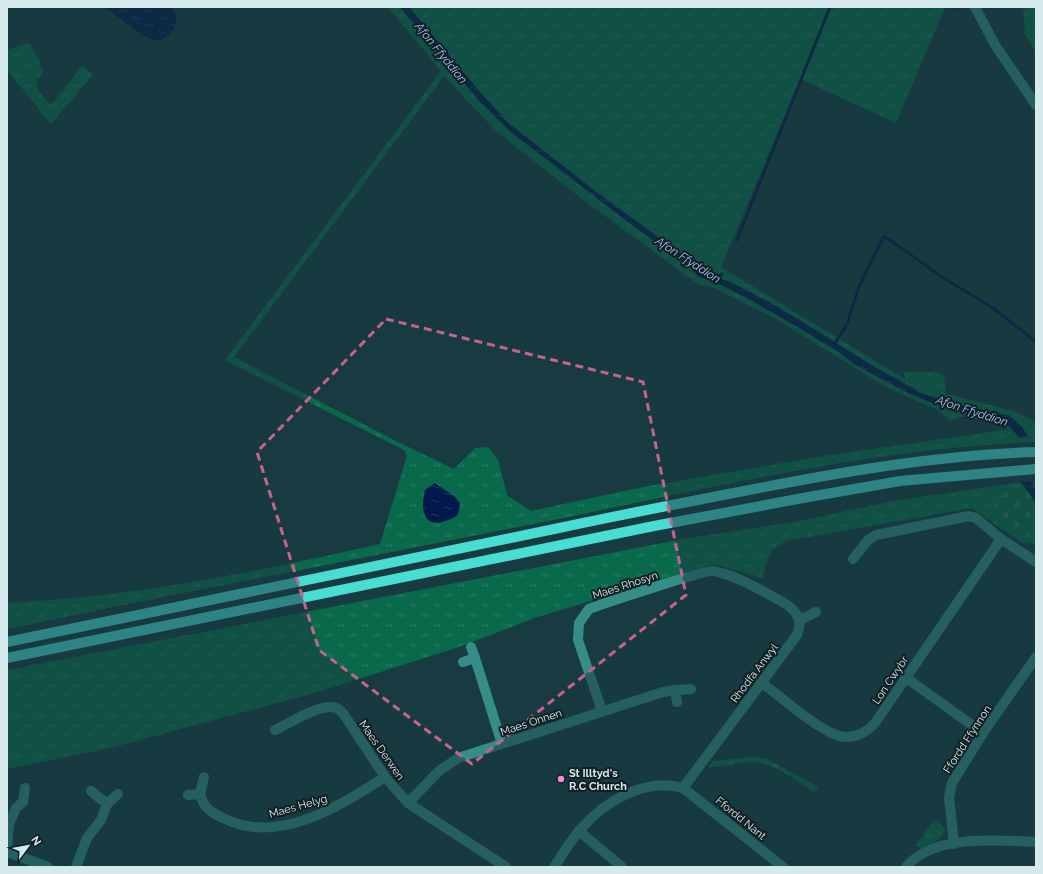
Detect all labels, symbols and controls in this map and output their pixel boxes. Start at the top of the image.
water label: Afon Ffyddion [411,19,470,87]
water label: Afon Ffyddion [652,233,723,286]
water label: Afon Ffyddion [933,392,1010,429]
street label: Maes Rhosyn [591,569,659,602]
street label: Rhodfa Anwyl [728,641,781,705]
street label: Lon Cwybr [870,654,911,707]
street label: Ffordd Ffynnon [941,703,994,776]
street label: Maes Onnen [499,706,564,739]
street label: Maes Derwen [356,718,407,783]
place label: St Illtyd's R.C Church [569,767,627,793]
marker: St Illtyd's R.C Church [556,774,566,784]
street label: Maes Helyg [268,792,329,821]
street label: Ffordd Nant [713,794,769,843]
north arrow [8,826,48,866]
text: N [28,834,44,848]

